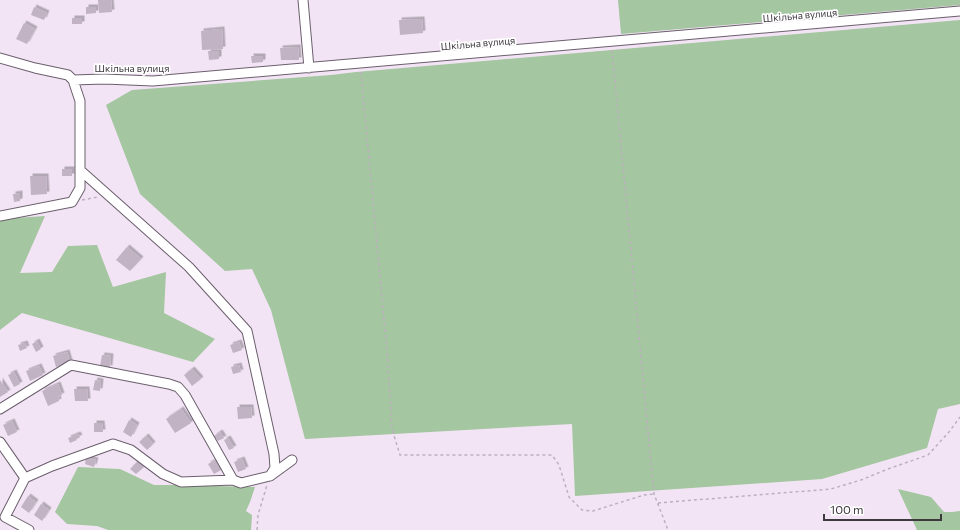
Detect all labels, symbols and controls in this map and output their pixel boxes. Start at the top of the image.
street label: Шкільна вулиця [762,6,838,24]
street label: Шкільна вулиця [440,34,516,52]
street label: Шкільна вулиця [95,62,169,74]
scale bar [824,496,941,522]
text: 100 m [830,502,864,516]

